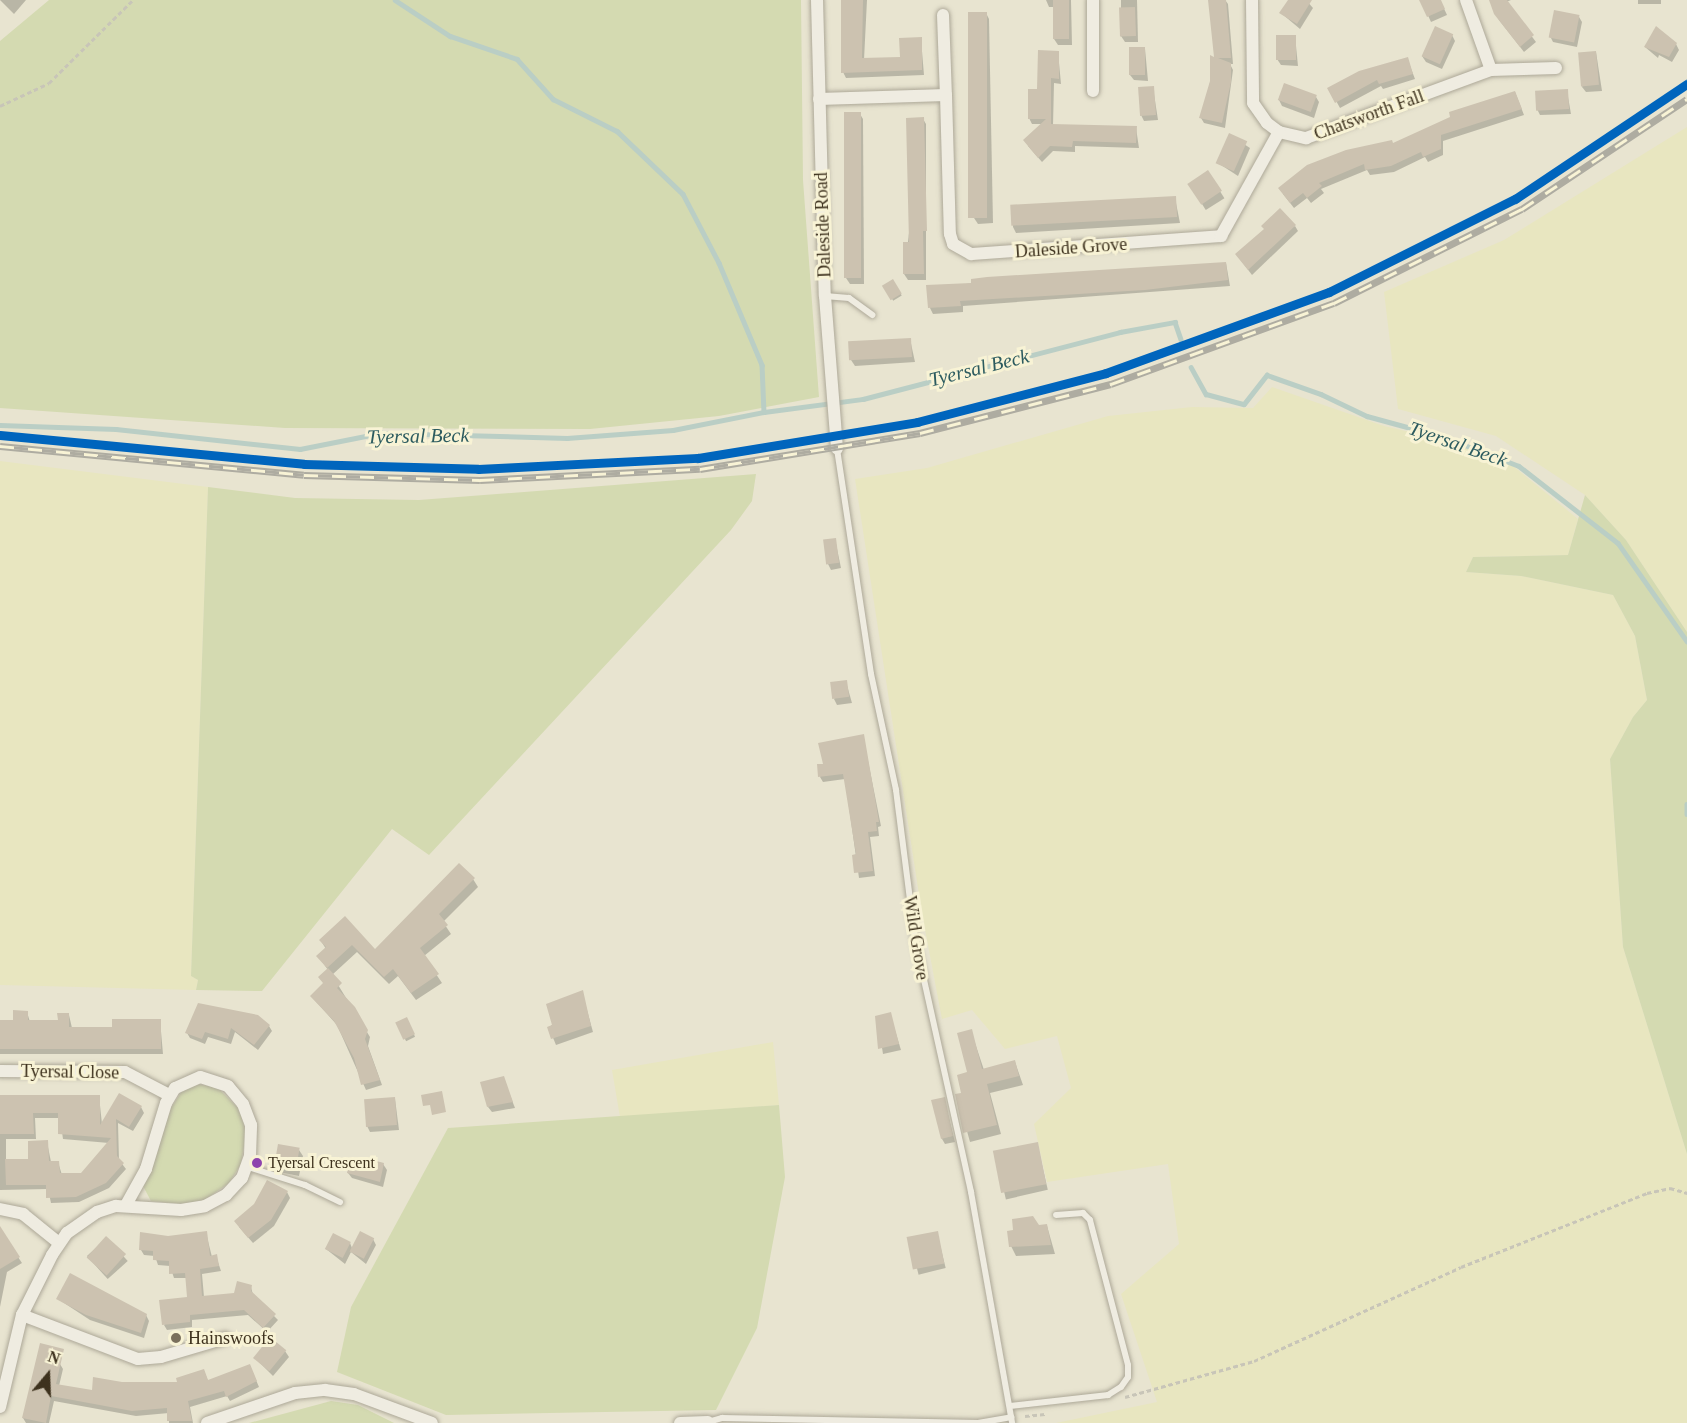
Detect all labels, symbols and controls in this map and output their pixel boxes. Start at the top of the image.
street label: Chatsworth Fall [1311,85,1427,145]
street label: Daleside Road [810,172,836,278]
street label: Daleside Grove [1014,233,1128,263]
water label: Tyersal Beck [926,344,1032,392]
water label: Tyersal Beck [1406,416,1510,472]
water label: Tyersal Beck [367,423,469,449]
street label: Wild Grove [899,894,933,982]
street label: Tyersal Close [21,1060,119,1084]
place label: Tyersal Crescent [268,1153,375,1173]
marker: Tyersal Crescent [251,1157,263,1169]
place label: Hainswoofs [188,1327,274,1349]
marker: Hainswoofs [169,1331,183,1345]
north arrow [18,1345,78,1405]
text: N [46,1348,62,1367]

